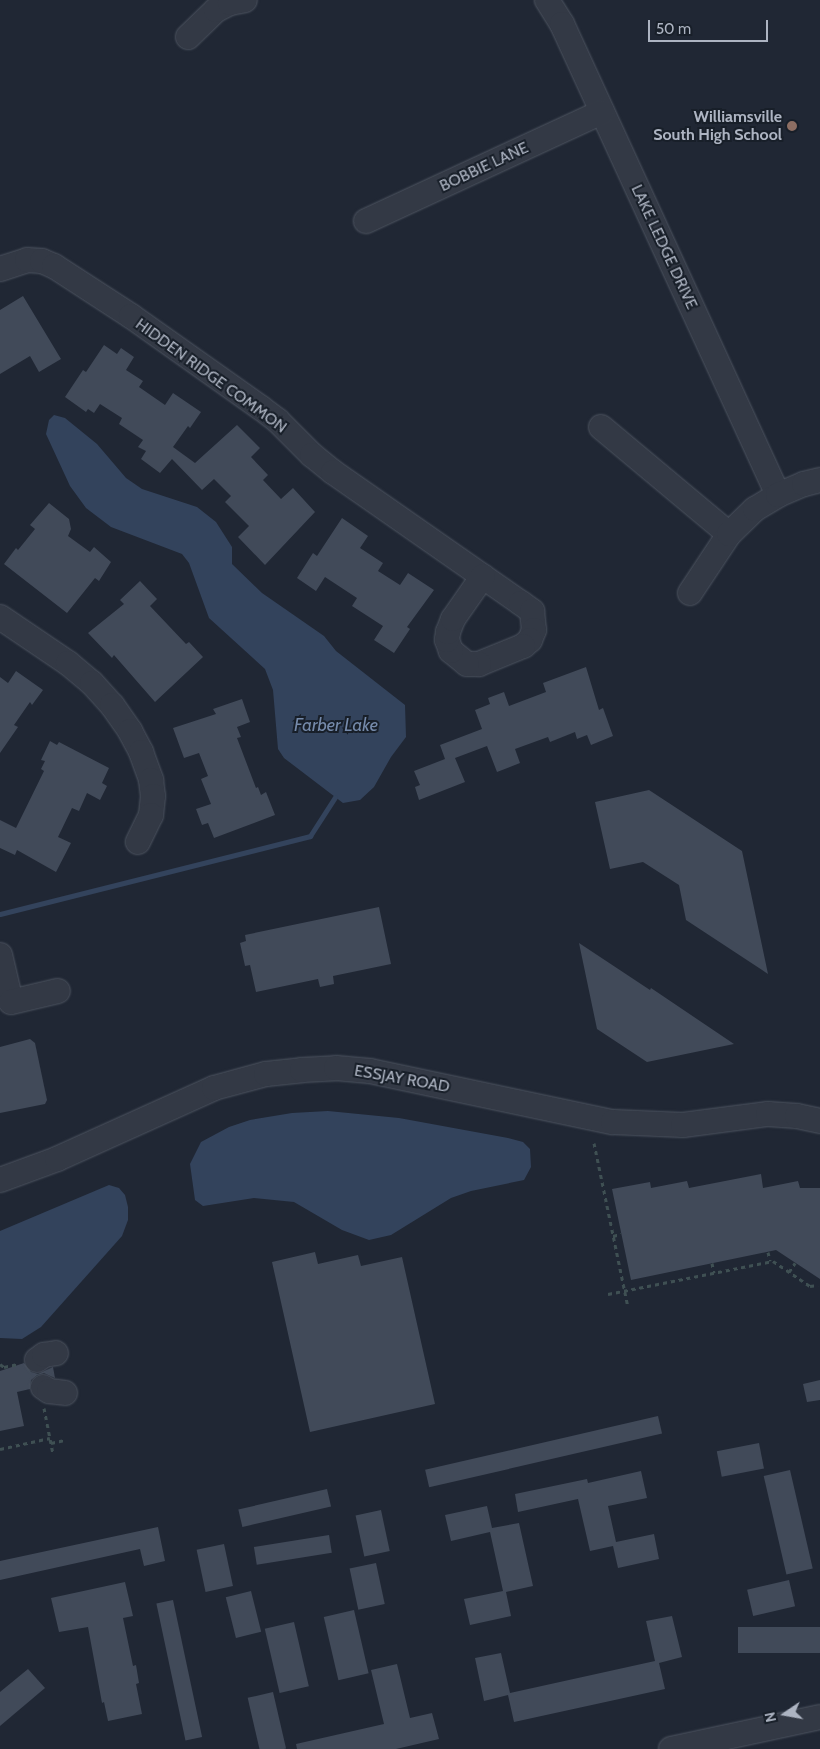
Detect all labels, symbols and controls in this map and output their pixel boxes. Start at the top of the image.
scale bar [650,10,770,42]
text: 50 m [656,20,691,38]
place label: Williamsville South High School [653,107,782,145]
marker: Williamsville South High School [786,120,798,132]
street label: BOBBIE LANE [437,138,531,196]
street label: LAKE LEDGE DRIVE [627,182,701,312]
street label: HIDDEN RIDGE COMMON [132,315,290,437]
water label: Farber Lake [294,714,378,736]
street label: ESSJAY ROAD [353,1061,451,1097]
north arrow [760,1689,810,1739]
text: N [760,1710,780,1724]

